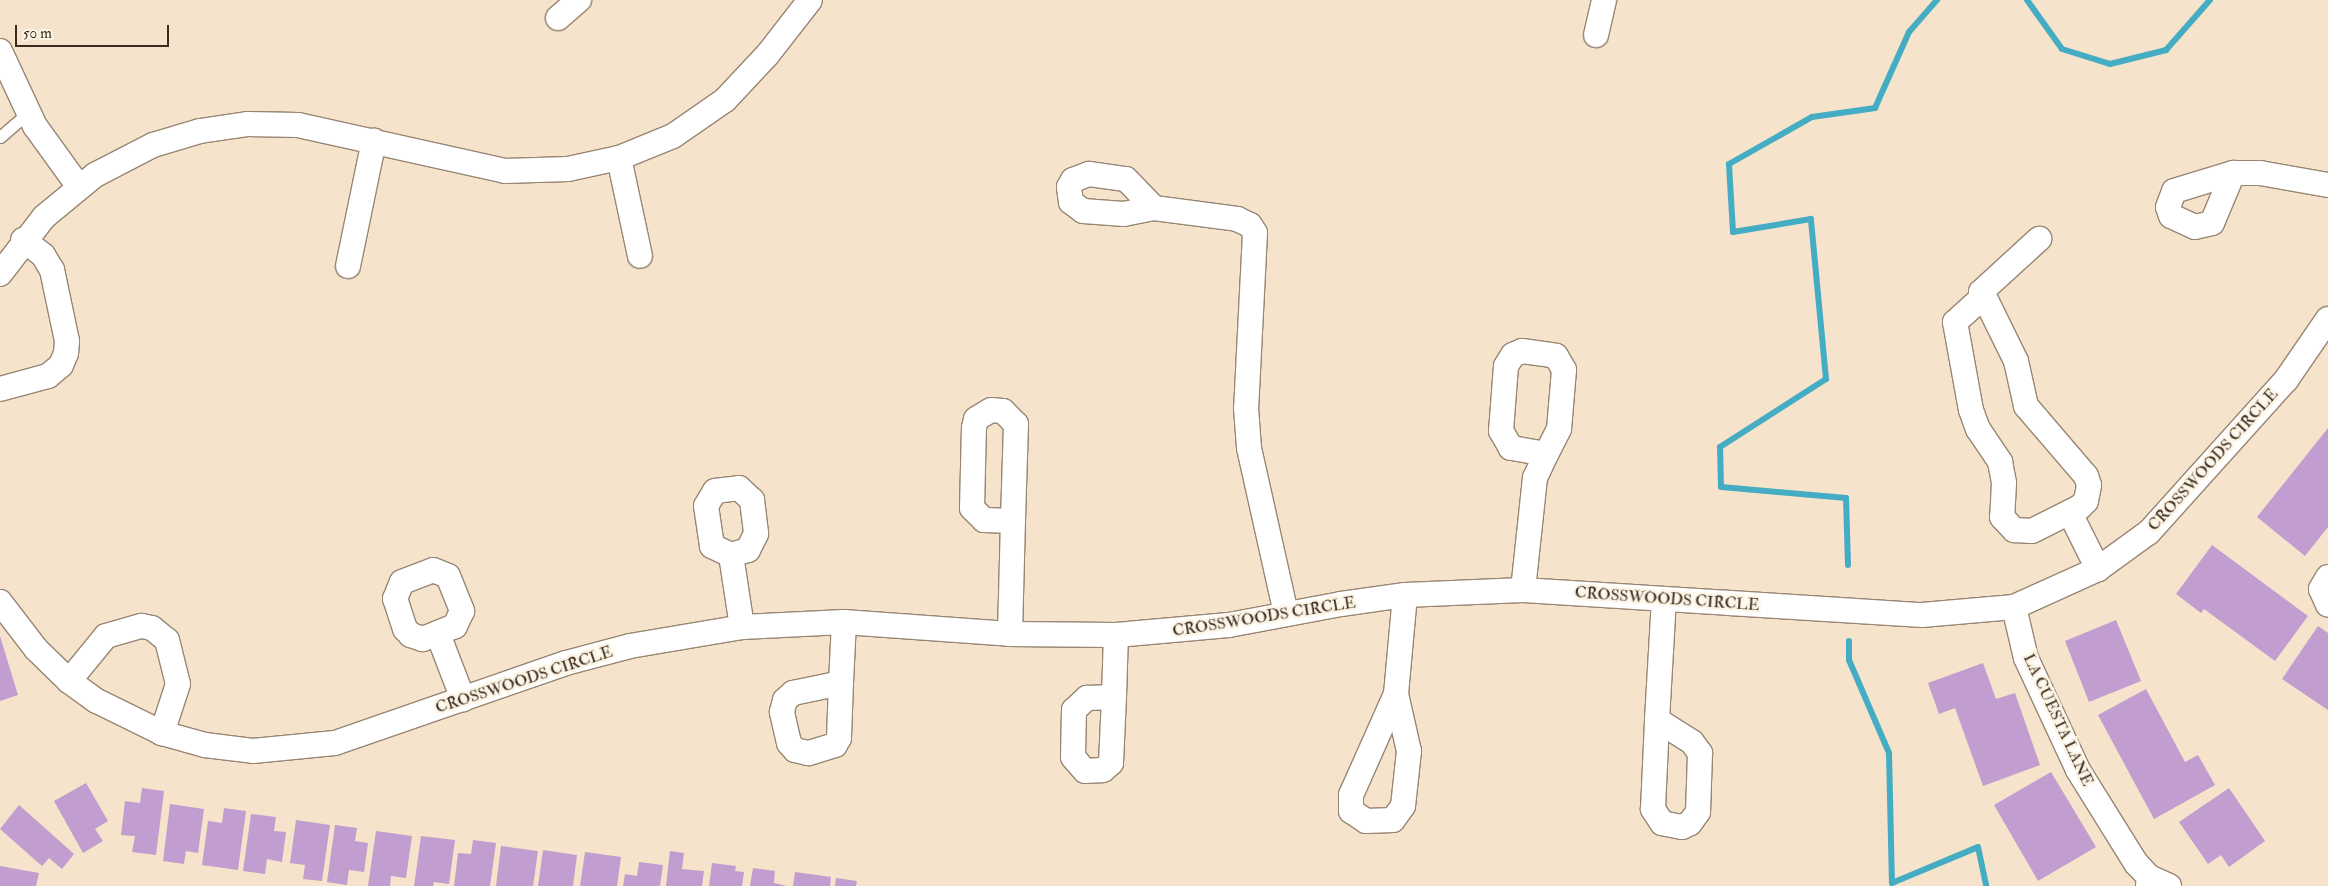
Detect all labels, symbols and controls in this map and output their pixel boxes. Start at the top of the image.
scale bar [18,15,171,47]
text: 50 m [23,24,52,43]
street label: CROSSWOODS CIRCLE [2144,385,2282,535]
street label: CROSSWOODS CIRCLE [1574,583,1760,615]
street label: CROSSWOODS CIRCLE [1171,593,1357,641]
street label: CROSSWOODS CIRCLE [433,642,615,718]
street label: LA CUESTA LANE [2019,651,2097,789]

